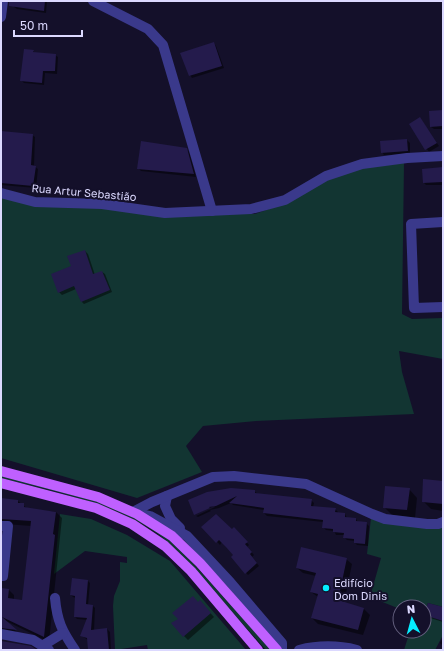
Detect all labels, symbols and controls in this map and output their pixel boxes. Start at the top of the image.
scale bar [14,12,82,38]
text: 50 m [20,18,48,33]
street label: Rua Artur Sebastião [31,181,137,203]
place label: Edifício Dom Dinis [334,576,387,602]
marker: Edifício Dom Dinis [321,583,331,593]
north arrow [392,599,432,639]
text: N [406,602,416,615]

